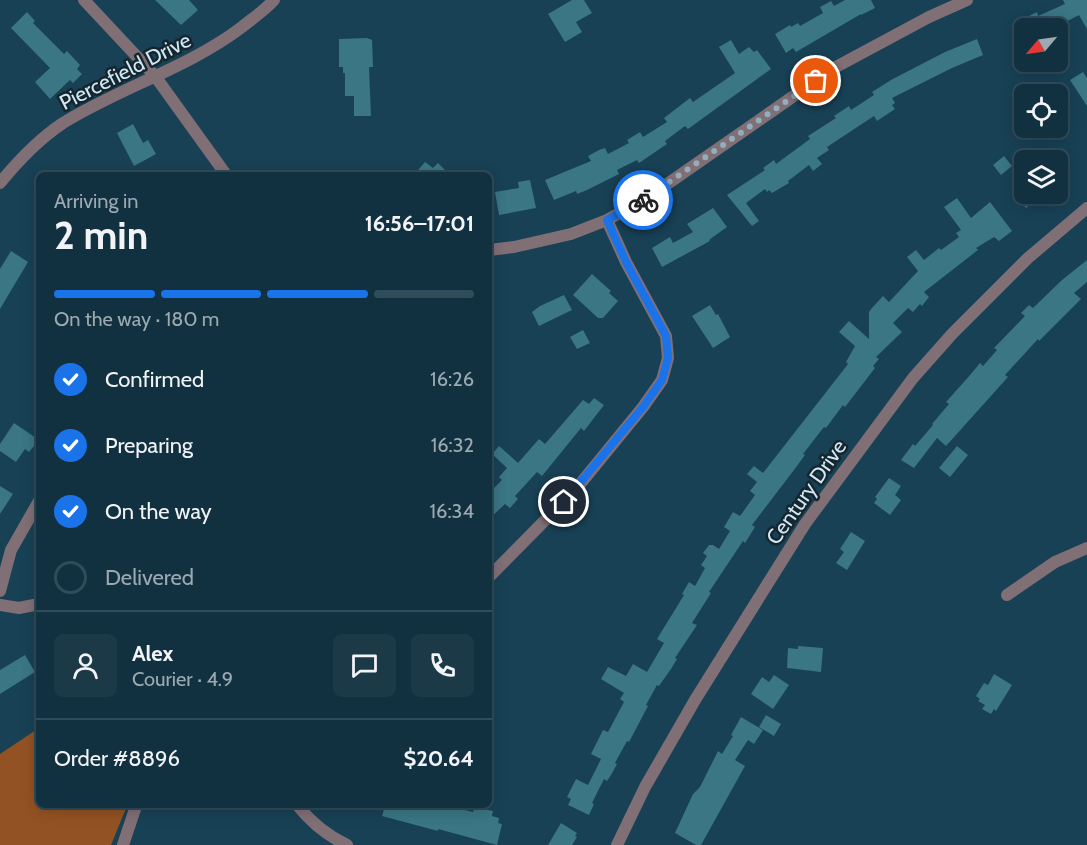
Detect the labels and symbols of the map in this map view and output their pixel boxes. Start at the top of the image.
north arrow [1014,18,1068,72]
street label: Piercefield Drive [55,27,195,115]
pin [790,55,841,106]
courier [613,170,673,230]
street label: Century Drive [761,435,851,549]
pin [538,476,589,527]

